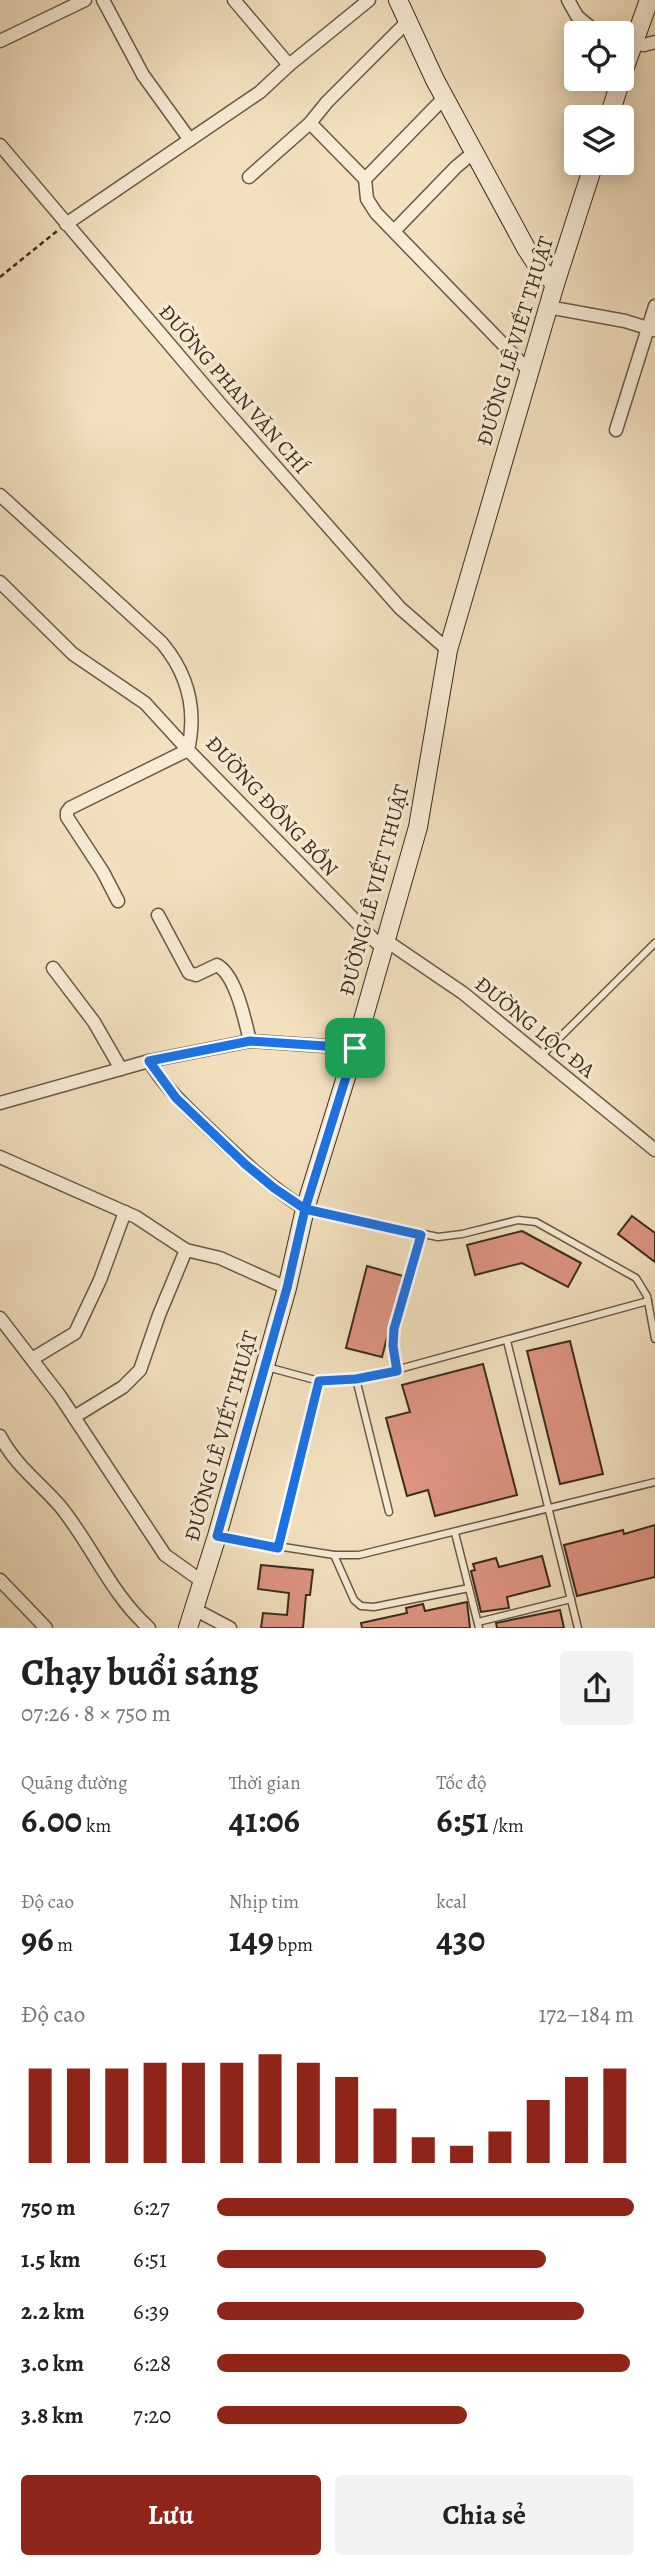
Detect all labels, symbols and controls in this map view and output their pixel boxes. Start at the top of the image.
map controls [564,21,634,175]
button: locate [564,21,634,91]
button: layers [564,105,634,175]
street label: ĐƯỜNG LÊ VIẾT THUẬT [470,232,560,449]
street label: ĐƯỜNG PHAN VĂN CHÍ [152,298,316,480]
street label: ĐƯỜNG ĐỒNG BỒN [200,730,344,882]
street label: ĐƯỜNG LÊ VIẾT THUẬT [332,781,416,999]
street label: ĐƯỜNG LỘC ĐA [469,970,602,1085]
pin [325,1018,385,1078]
icon: arrive [336,1029,374,1067]
street label: ĐƯỜNG LÊ VIẾT THUẬT [178,1327,265,1544]
text: Chạy buổi sáng [21,1646,259,1698]
button: share [560,1651,634,1725]
text: 07:26 · 8 × 750 m [21,1698,171,1729]
text: Quãng đường [21,1770,128,1796]
text: Thời gian [229,1770,301,1796]
text: Tốc độ [436,1770,487,1796]
text: 6.00 [21,1796,82,1844]
text: 41:06 [229,1796,300,1844]
text: 6:51 [436,1796,488,1844]
text: km [82,1813,111,1839]
text: /km [488,1813,524,1839]
text: Độ cao [21,1889,74,1915]
text: Nhịp tim [229,1889,299,1915]
text: kcal [436,1889,467,1915]
text: 96 [21,1915,54,1963]
text: 149 [229,1915,274,1963]
text: 430 [436,1915,485,1963]
text: m [54,1932,73,1958]
text: bpm [274,1932,313,1958]
text: Độ cao [21,1999,85,2030]
text: 172–184 m [538,1999,634,2030]
text: 750 m [21,2192,76,2223]
text: 6:27 [133,2192,170,2223]
text: 1.5 km [21,2244,81,2275]
text: 6:51 [133,2244,167,2275]
text: 2.2 km [21,2296,85,2327]
text: 6:39 [133,2296,169,2327]
text: 3.0 km [21,2348,84,2379]
text: 6:28 [133,2348,171,2379]
text: 3.8 km [21,2400,83,2431]
text: 7:20 [133,2400,171,2431]
button: Lưu [21,2475,321,2555]
button: Chia sẻ [335,2475,634,2555]

